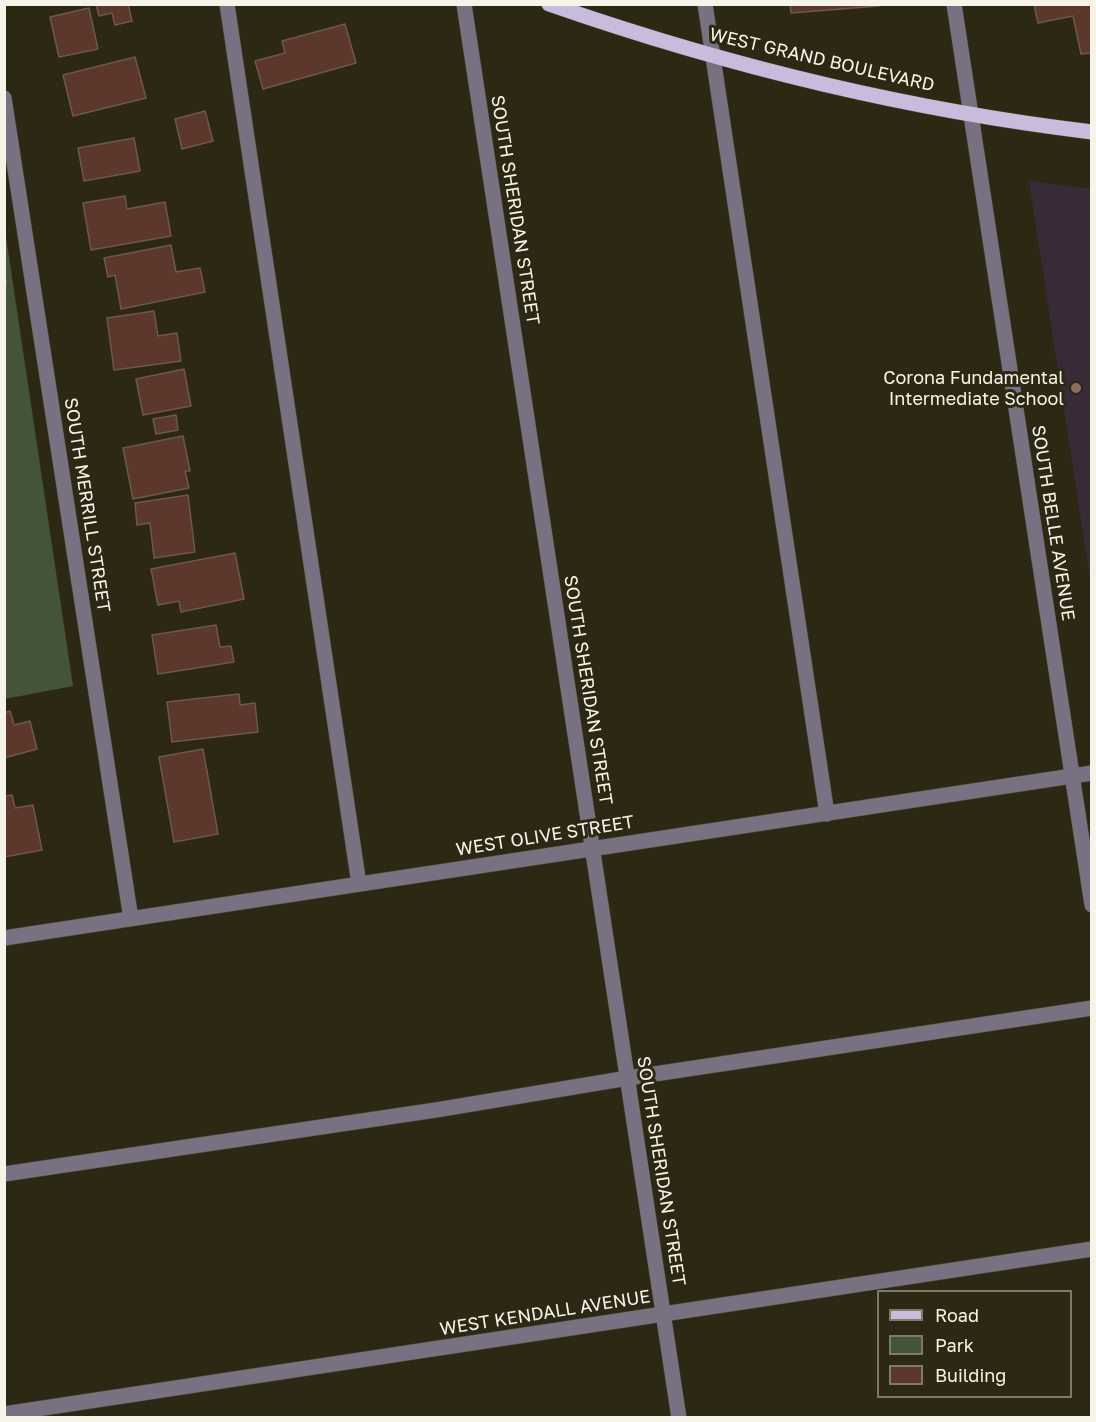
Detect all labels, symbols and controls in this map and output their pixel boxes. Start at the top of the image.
street label: WEST GRAND BOULEVARD [707,24,937,96]
street label: SOUTH SHERIDAN STREET [486,94,544,326]
place label: Corona Fundamental Intermediate School [883,367,1064,410]
marker: Corona Fundamental Intermediate School [1069,381,1083,395]
street label: SOUTH MERRILL STREET [59,396,115,614]
street label: SOUTH BELLE AVENUE [1027,424,1079,622]
street label: SOUTH SHERIDAN STREET [559,574,617,806]
street label: WEST OLIVE STREET [454,811,636,861]
street label: SOUTH SHERIDAN STREET [632,1055,690,1287]
street label: WEST KENDALL AVENUE [438,1286,652,1340]
legend [877,1290,1072,1398]
text: Road [935,1304,979,1326]
text: Park [935,1334,974,1356]
text: Building [935,1364,1006,1386]

